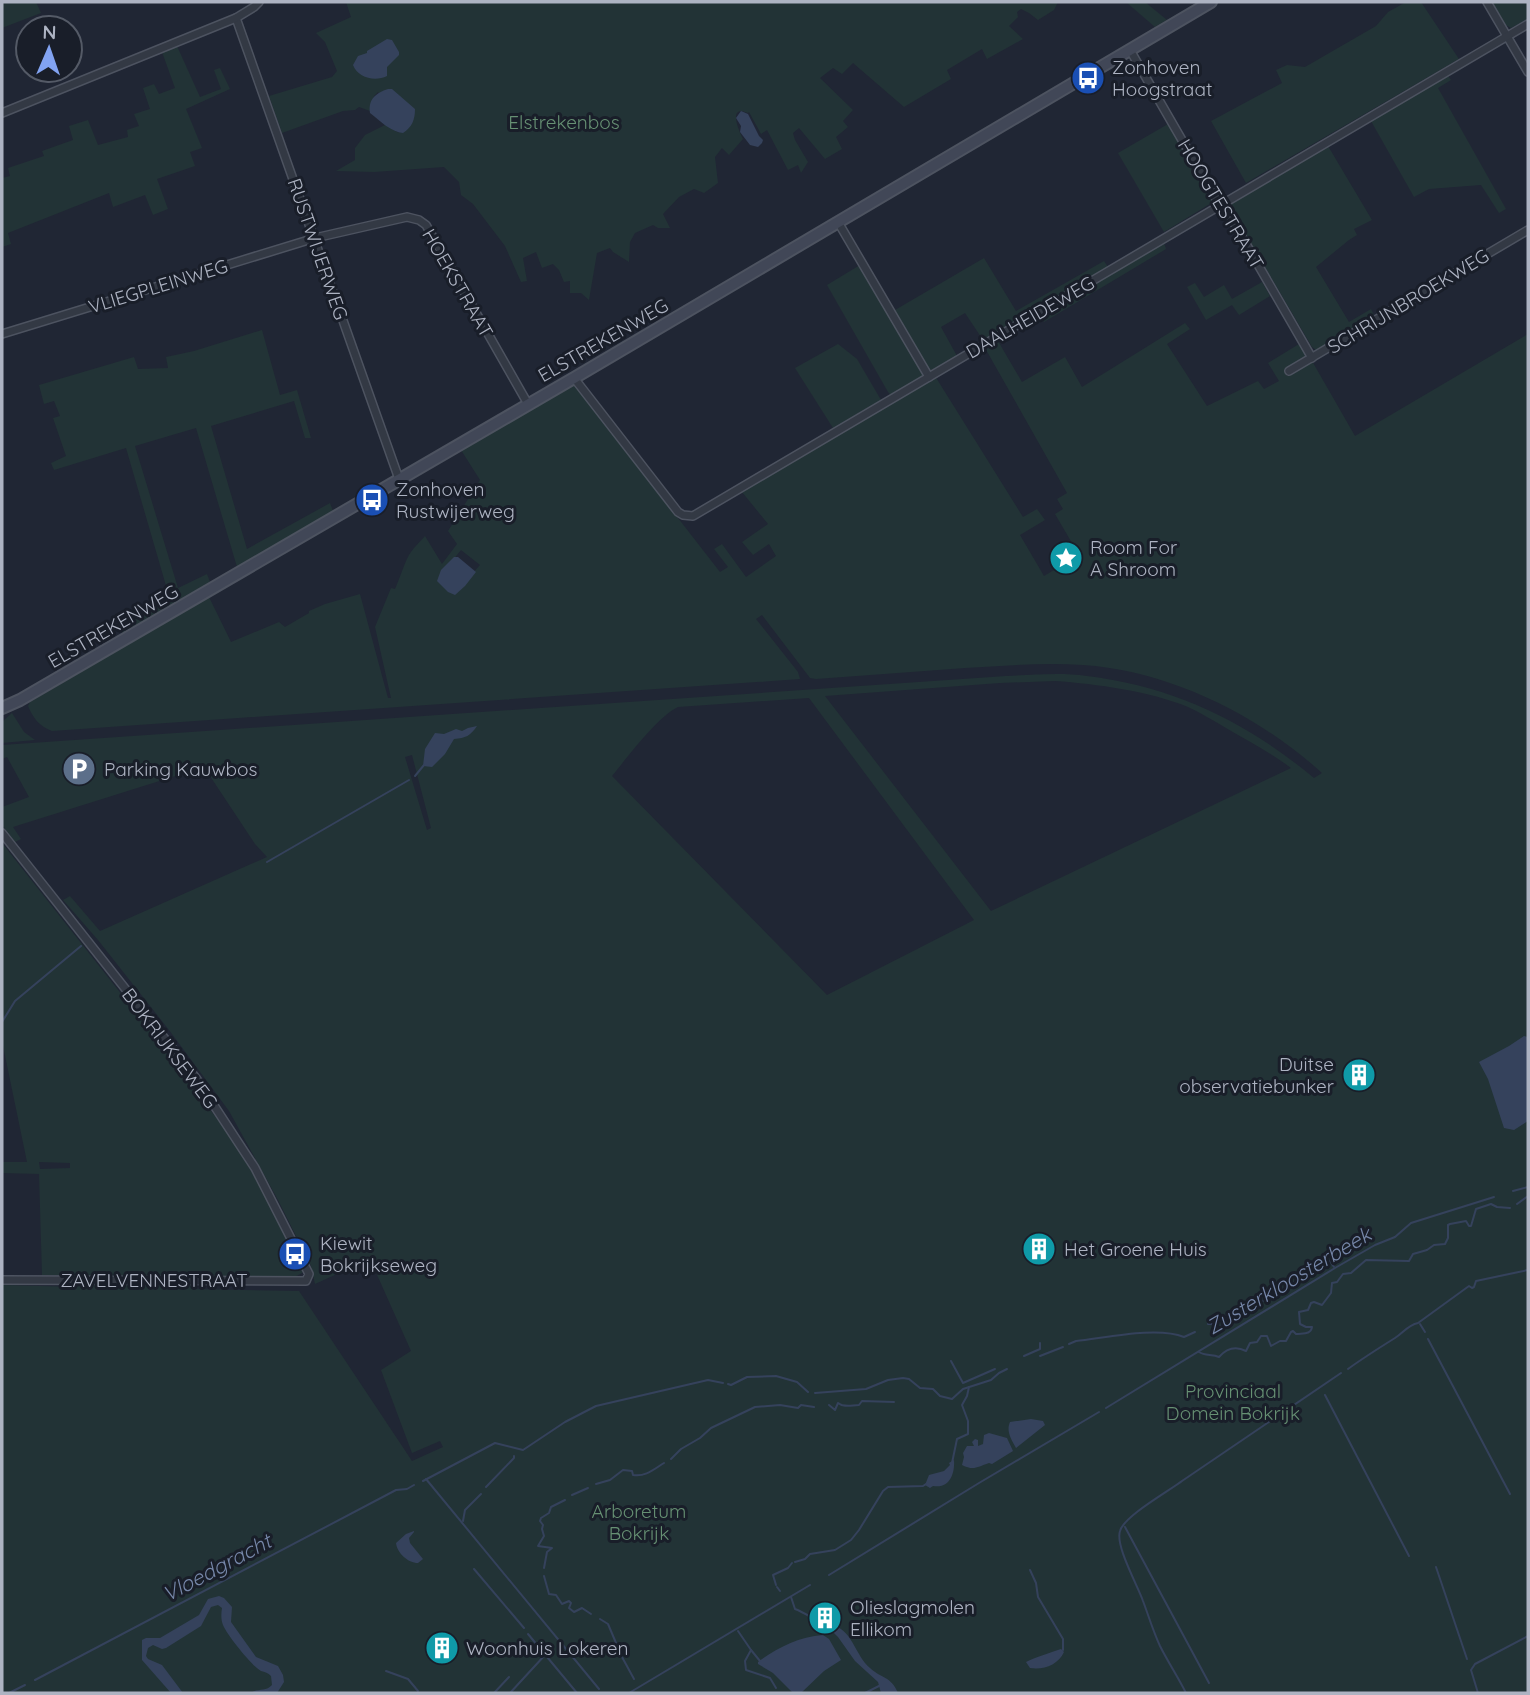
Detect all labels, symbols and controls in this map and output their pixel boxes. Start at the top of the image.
north arrow [14,14,84,84]
text: N [42,20,57,44]
place label: Zonhoven Hoogstraat [1112,55,1212,101]
bus stop icon: Zonhoven Hoogstraat [1069,59,1107,97]
park label: Elstrekenbos [508,110,620,134]
street label: HOOGTESTRAAT [1173,134,1269,274]
street label: RUSTWIJERWEG [283,175,353,323]
street label: HOEKSTRAAT [417,224,499,342]
street label: SCHRIJNBROEKWEG [1323,243,1493,359]
street label: VLIEGPLEINWEG [85,253,231,319]
street label: DAALHEIDEWEG [962,271,1098,363]
street label: ELSTREKENWEG [534,293,672,387]
place label: Zonhoven Rustwijerweg [396,477,515,523]
bus stop icon: Zonhoven Rustwijerweg [353,481,391,519]
place label: Room For A Shroom [1090,535,1178,581]
place icon: Room For A Shroom [1047,539,1085,577]
street label: ELSTREKENWEG [44,579,182,673]
parking icon: Parking Kauwbos [60,750,98,788]
place label: Parking Kauwbos [104,757,258,781]
street label: BOKRIJKSEWEG [117,983,223,1113]
place label: Duitse observatiebunker [1179,1052,1335,1098]
building icon: Duitse observatiebunker [1340,1056,1378,1094]
water label: Zusterkloosterbeek [1201,1220,1377,1340]
building icon: Het Groene Huis [1020,1230,1058,1268]
place label: Kiewit Bokrijkseweg [320,1231,437,1277]
bus stop icon: Kiewit Bokrijkseweg [276,1235,314,1273]
place label: Het Groene Huis [1064,1237,1207,1261]
street label: ZAVELVENNESTRAAT [60,1268,248,1292]
park label: Provinciaal Domein Bokrijk [1166,1379,1300,1425]
park label: Arboretum Bokrijk [592,1499,686,1545]
water label: Vloedgracht [158,1526,278,1607]
place label: Olieslagmolen Ellikom [850,1595,975,1641]
building icon: Olieslagmolen Ellikom [806,1599,844,1637]
building icon: Woonhuis Lokeren [423,1629,461,1667]
place label: Woonhuis Lokeren [466,1636,628,1660]

